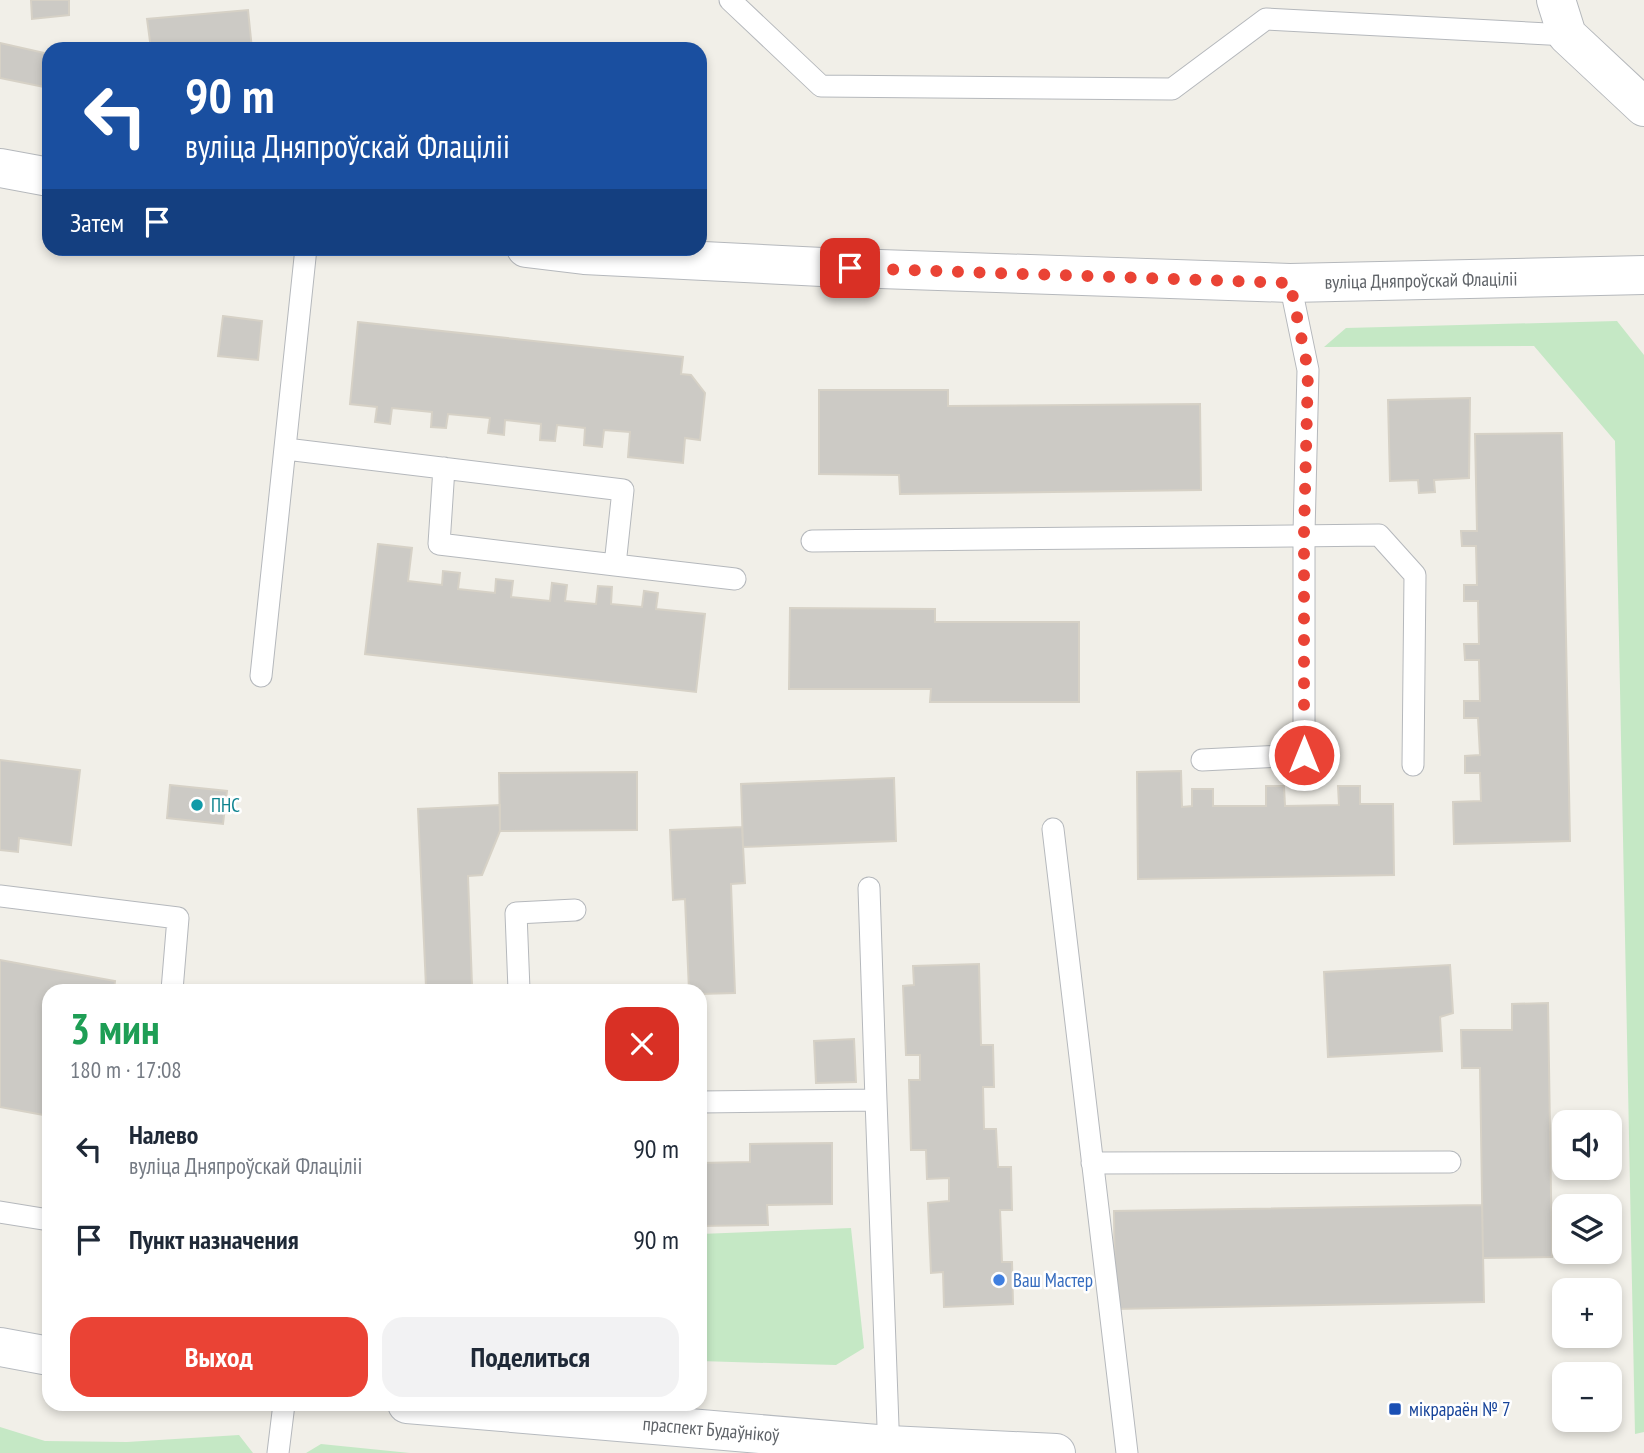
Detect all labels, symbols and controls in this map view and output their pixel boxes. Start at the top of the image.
text: 90 m [185,63,274,127]
icon: left [70,70,161,161]
text: вуліца Дняпроўскай Флаціліі [185,125,510,167]
icon: arrive [138,203,176,241]
text: Затем [70,206,124,239]
pin [820,238,880,298]
icon: arrive [831,249,869,287]
street label: вуліца Дняпроўскай Флаціліі [1324,266,1518,294]
position arrow [1267,718,1341,792]
place label: ПНС [211,793,240,817]
marker: ПНС [189,797,205,813]
text: 3 мин [70,1001,160,1056]
button: close [605,1007,679,1081]
text: 180 m · 17:08 [70,1055,182,1084]
map controls [1552,1110,1622,1432]
button: sound [1552,1110,1622,1180]
text: Налево [129,1118,198,1151]
icon: left [70,1130,108,1168]
text: 90 m [633,1132,679,1165]
text: вуліца Дняпроўскай Флаціліі [129,1151,363,1180]
button: layers [1552,1194,1622,1264]
icon: arrive [70,1221,108,1259]
text: Пункт назначения [129,1223,299,1256]
text: 90 m [633,1223,679,1256]
place label: Ваш Мастер [1013,1268,1093,1292]
marker: Ваш Мастер [991,1272,1007,1288]
button: + [1552,1278,1622,1348]
button: Выход [70,1317,368,1397]
button: Поделиться [382,1317,679,1397]
button: − [1552,1362,1622,1432]
place label: мікрараён № 7 [1409,1397,1511,1421]
marker: мікрараён № 7 [1387,1401,1403,1417]
street label: праспект Будаўнікоў [642,1411,781,1447]

